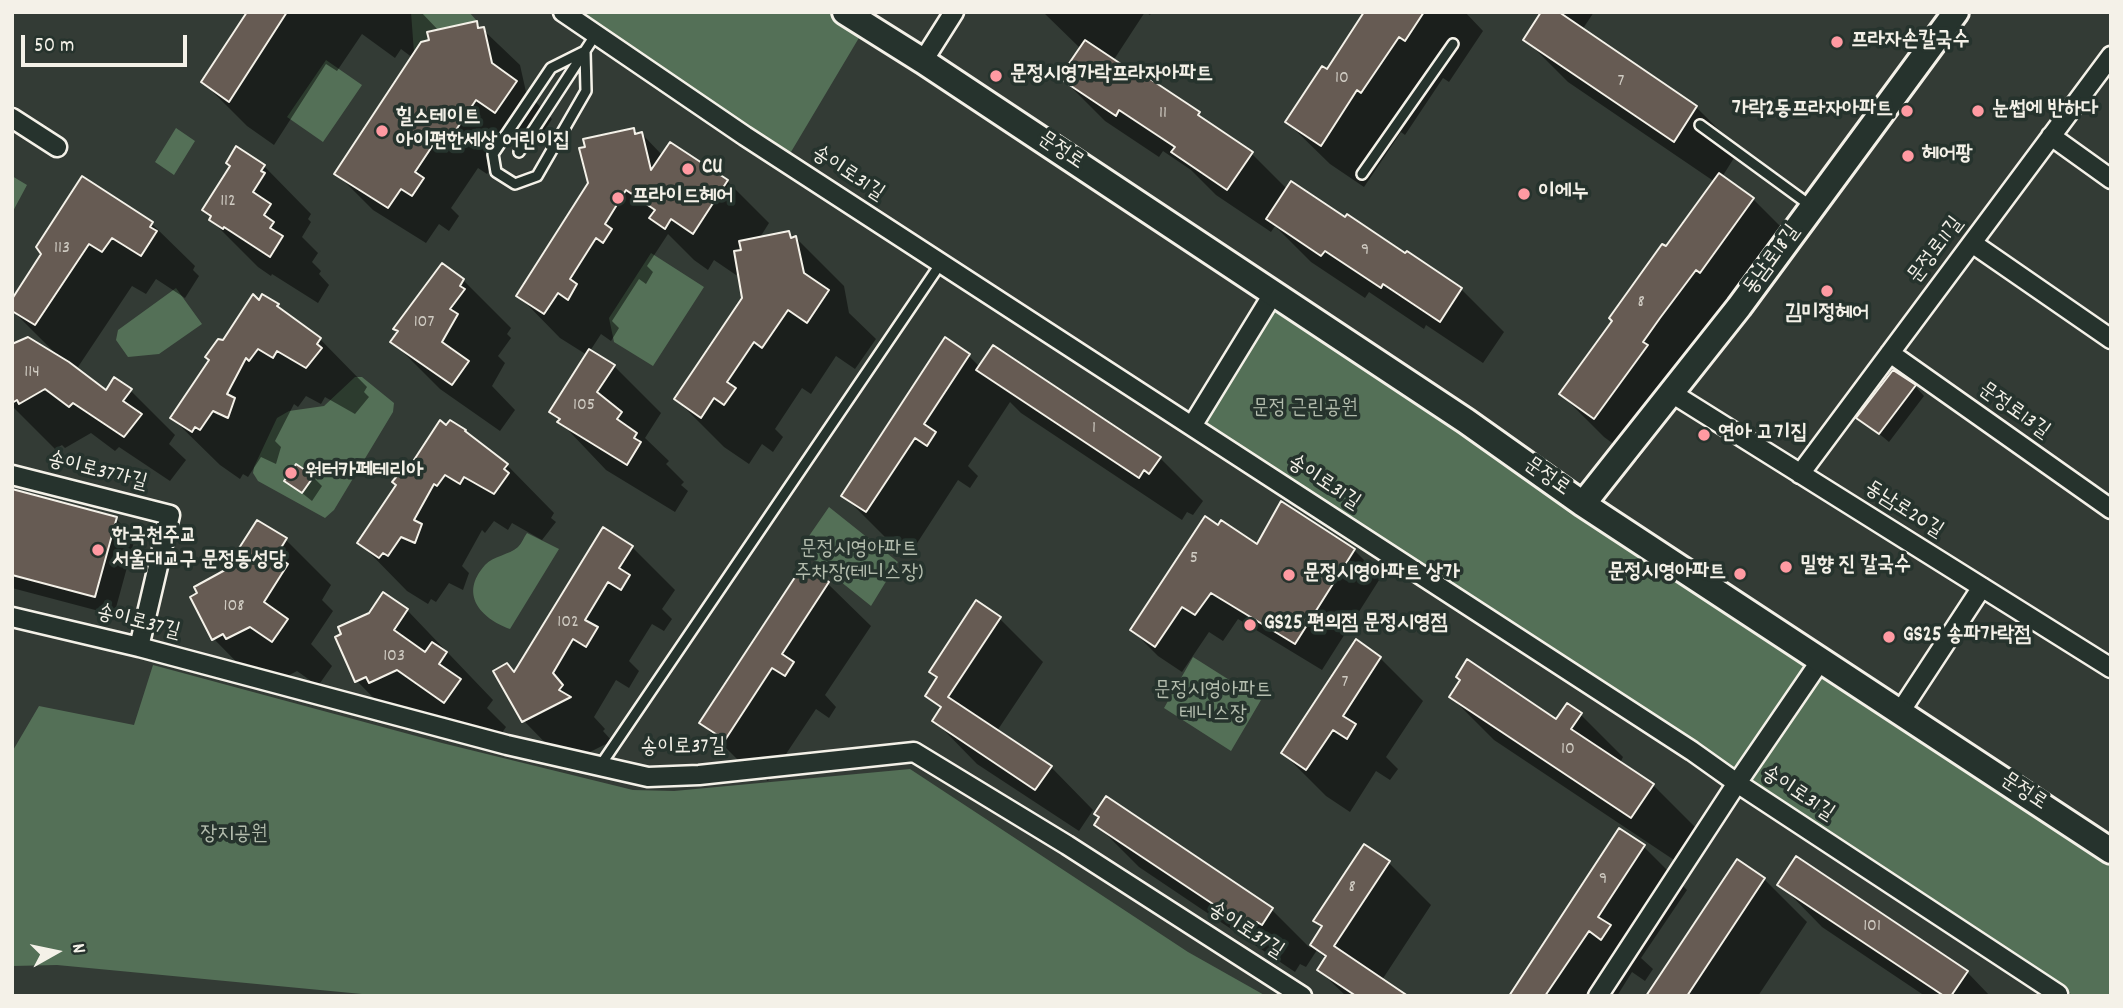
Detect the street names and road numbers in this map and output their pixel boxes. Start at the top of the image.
street label: 문정로 [1032,127,1088,177]
street label: 송이로31길 [806,142,888,208]
street label: 문정로11길 [1904,213,1970,289]
street label: 동남로18길 [1739,221,1807,301]
street label: 문정로13길 [1972,378,2054,446]
street label: 송이로37가길 [45,448,149,498]
street label: 송이로31길 [1282,451,1364,517]
street label: 문정로 [1518,453,1574,503]
street label: 동남로20길 [1859,477,1947,545]
street label: 송이로37길 [94,601,182,647]
street label: 송이로37길 [640,736,726,762]
street label: 송이로31길 [1756,762,1838,828]
street label: 문정로 [1995,769,2051,817]
street label: 송이로37길 [1203,898,1287,966]

